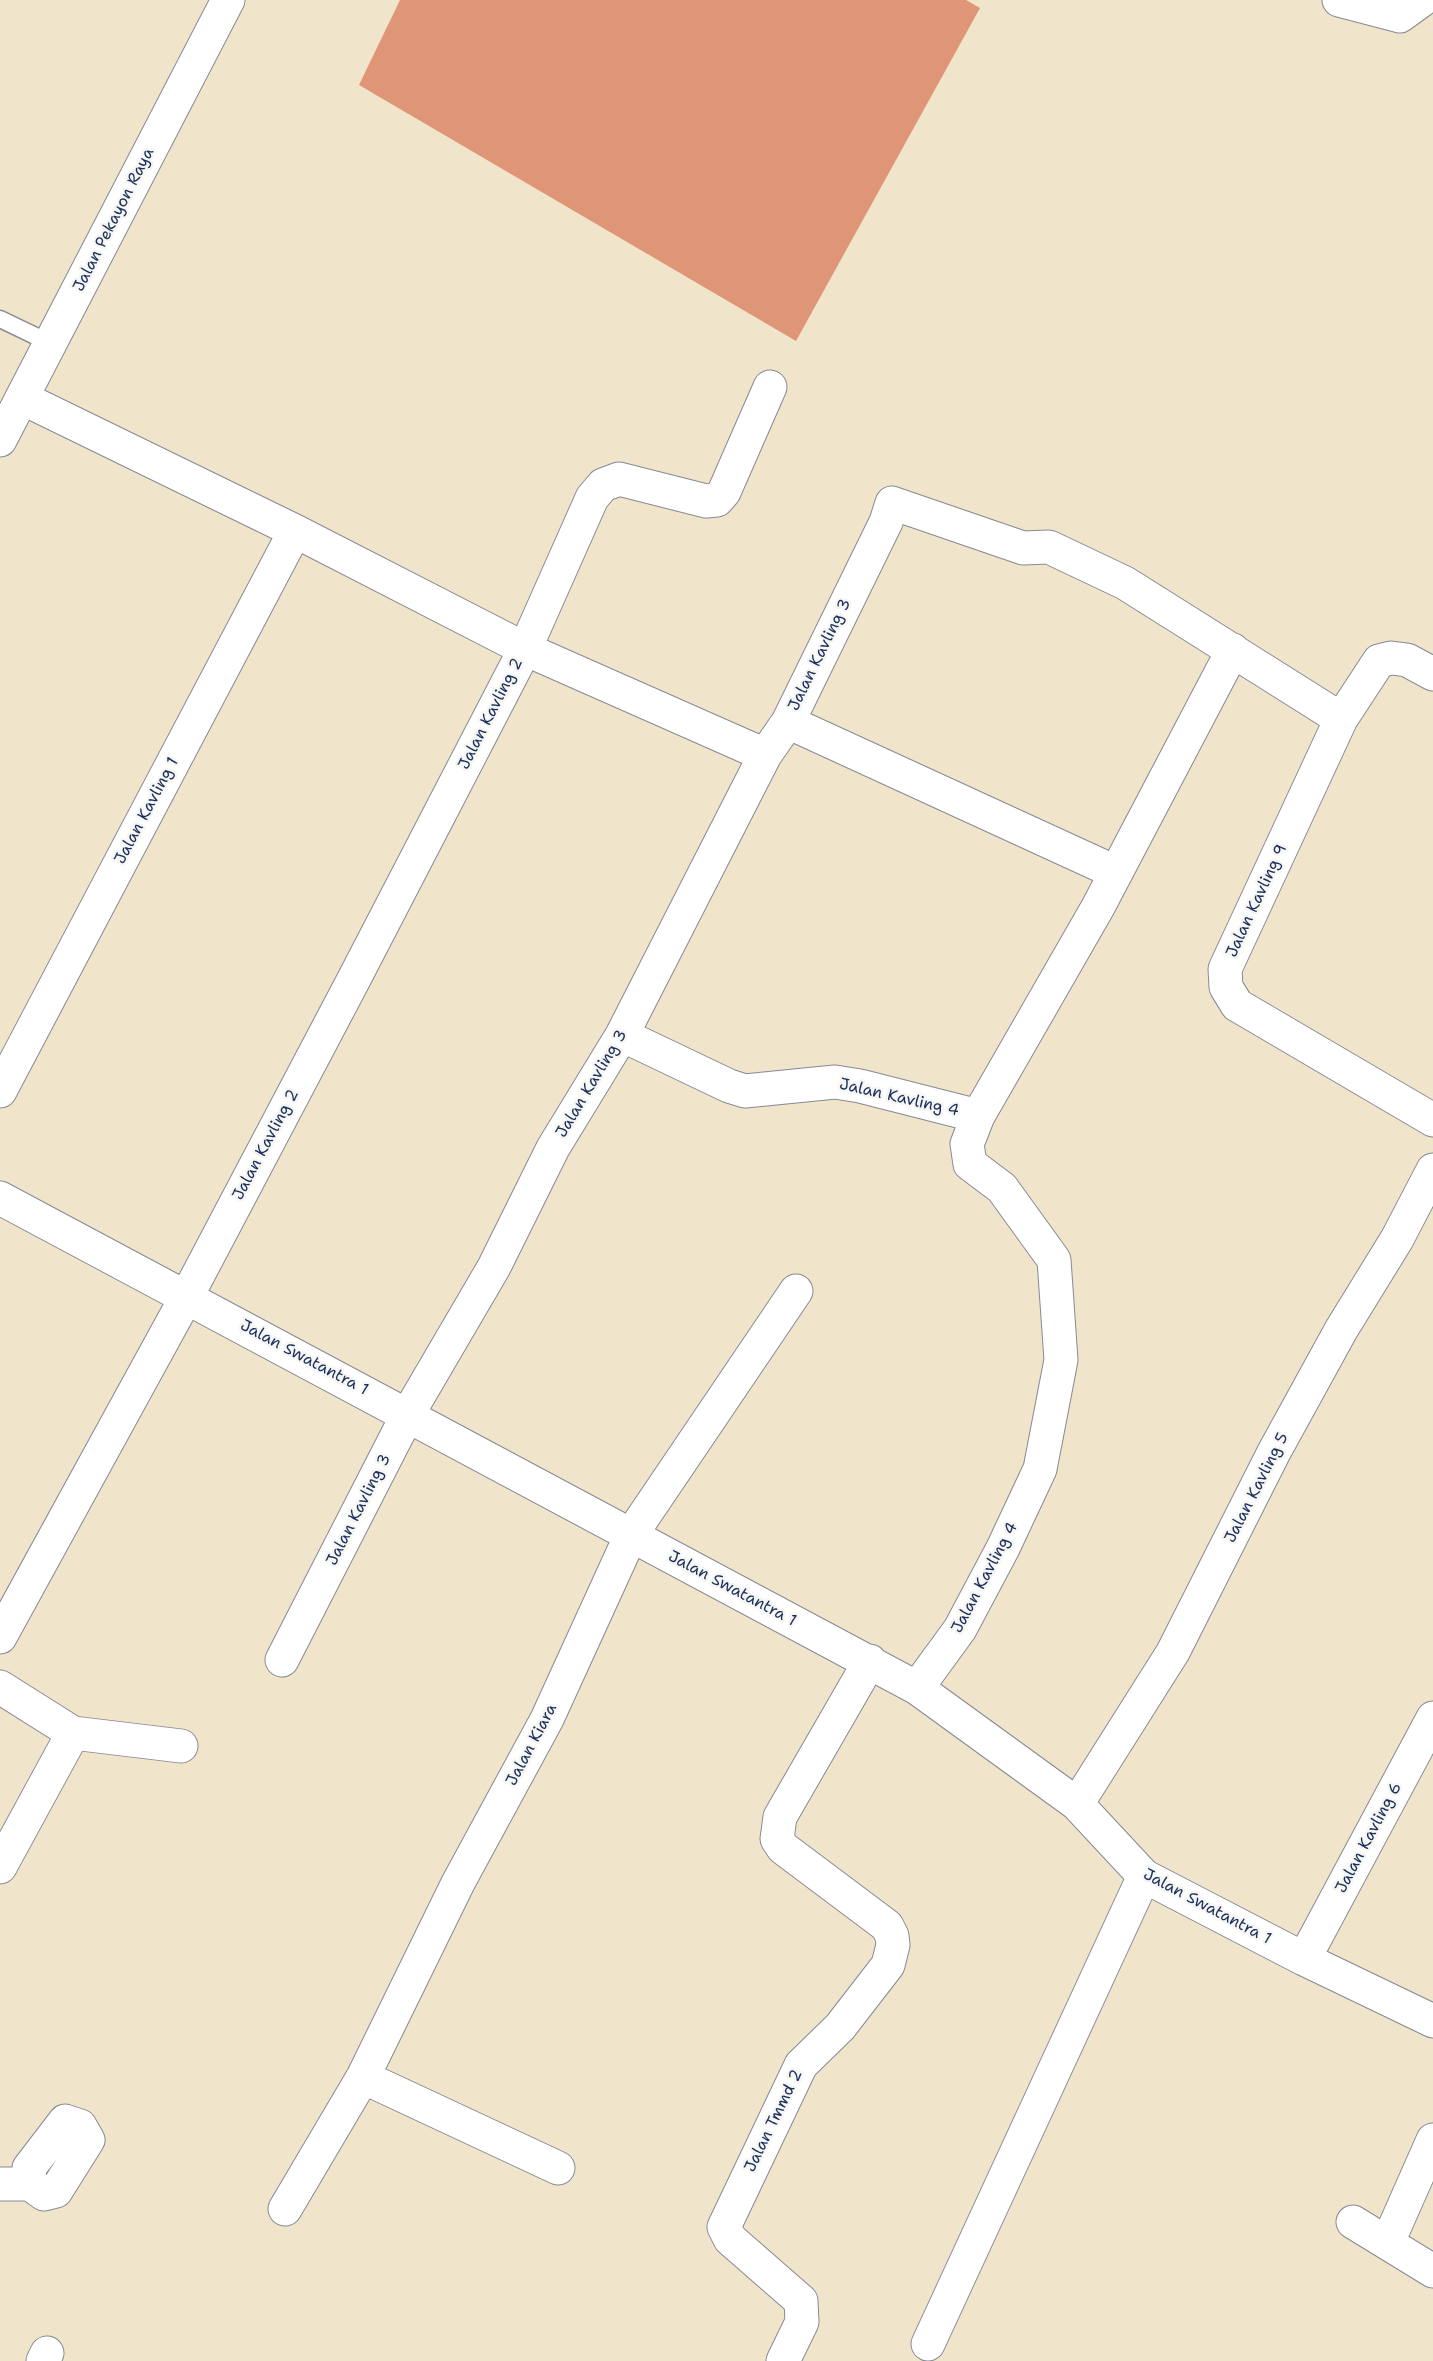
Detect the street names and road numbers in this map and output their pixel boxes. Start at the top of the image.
street label: Jalan Pekayon Raya [69,145,159,295]
street label: Jalan Kavling 3 [785,596,855,714]
street label: Jalan Kavling 2 [455,655,527,773]
street label: Jalan Kavling 1 [111,754,183,868]
street label: Jalan Kavling 9 [1222,841,1292,961]
street label: Jalan Kavling 3 [552,1027,632,1141]
street label: Jalan Kavling 4 [837,1075,961,1121]
street label: Jalan Kavling 2 [229,1086,303,1204]
street label: Jalan Swatantra 1 [237,1316,371,1400]
street label: Jalan Kavling 5 [1221,1430,1293,1546]
street label: Jalan Kavling 3 [323,1451,395,1569]
street label: Jalan Kavling 4 [948,1519,1022,1637]
street label: Jalan Swatantra 1 [665,1547,799,1631]
street label: Jalan Kiara [502,1701,562,1789]
street label: Jalan Kavling 6 [1332,1779,1406,1897]
street label: Jalan Swatantra 1 [1140,1865,1274,1949]
street label: Jalan Tmmd 2 [741,2067,807,2175]

